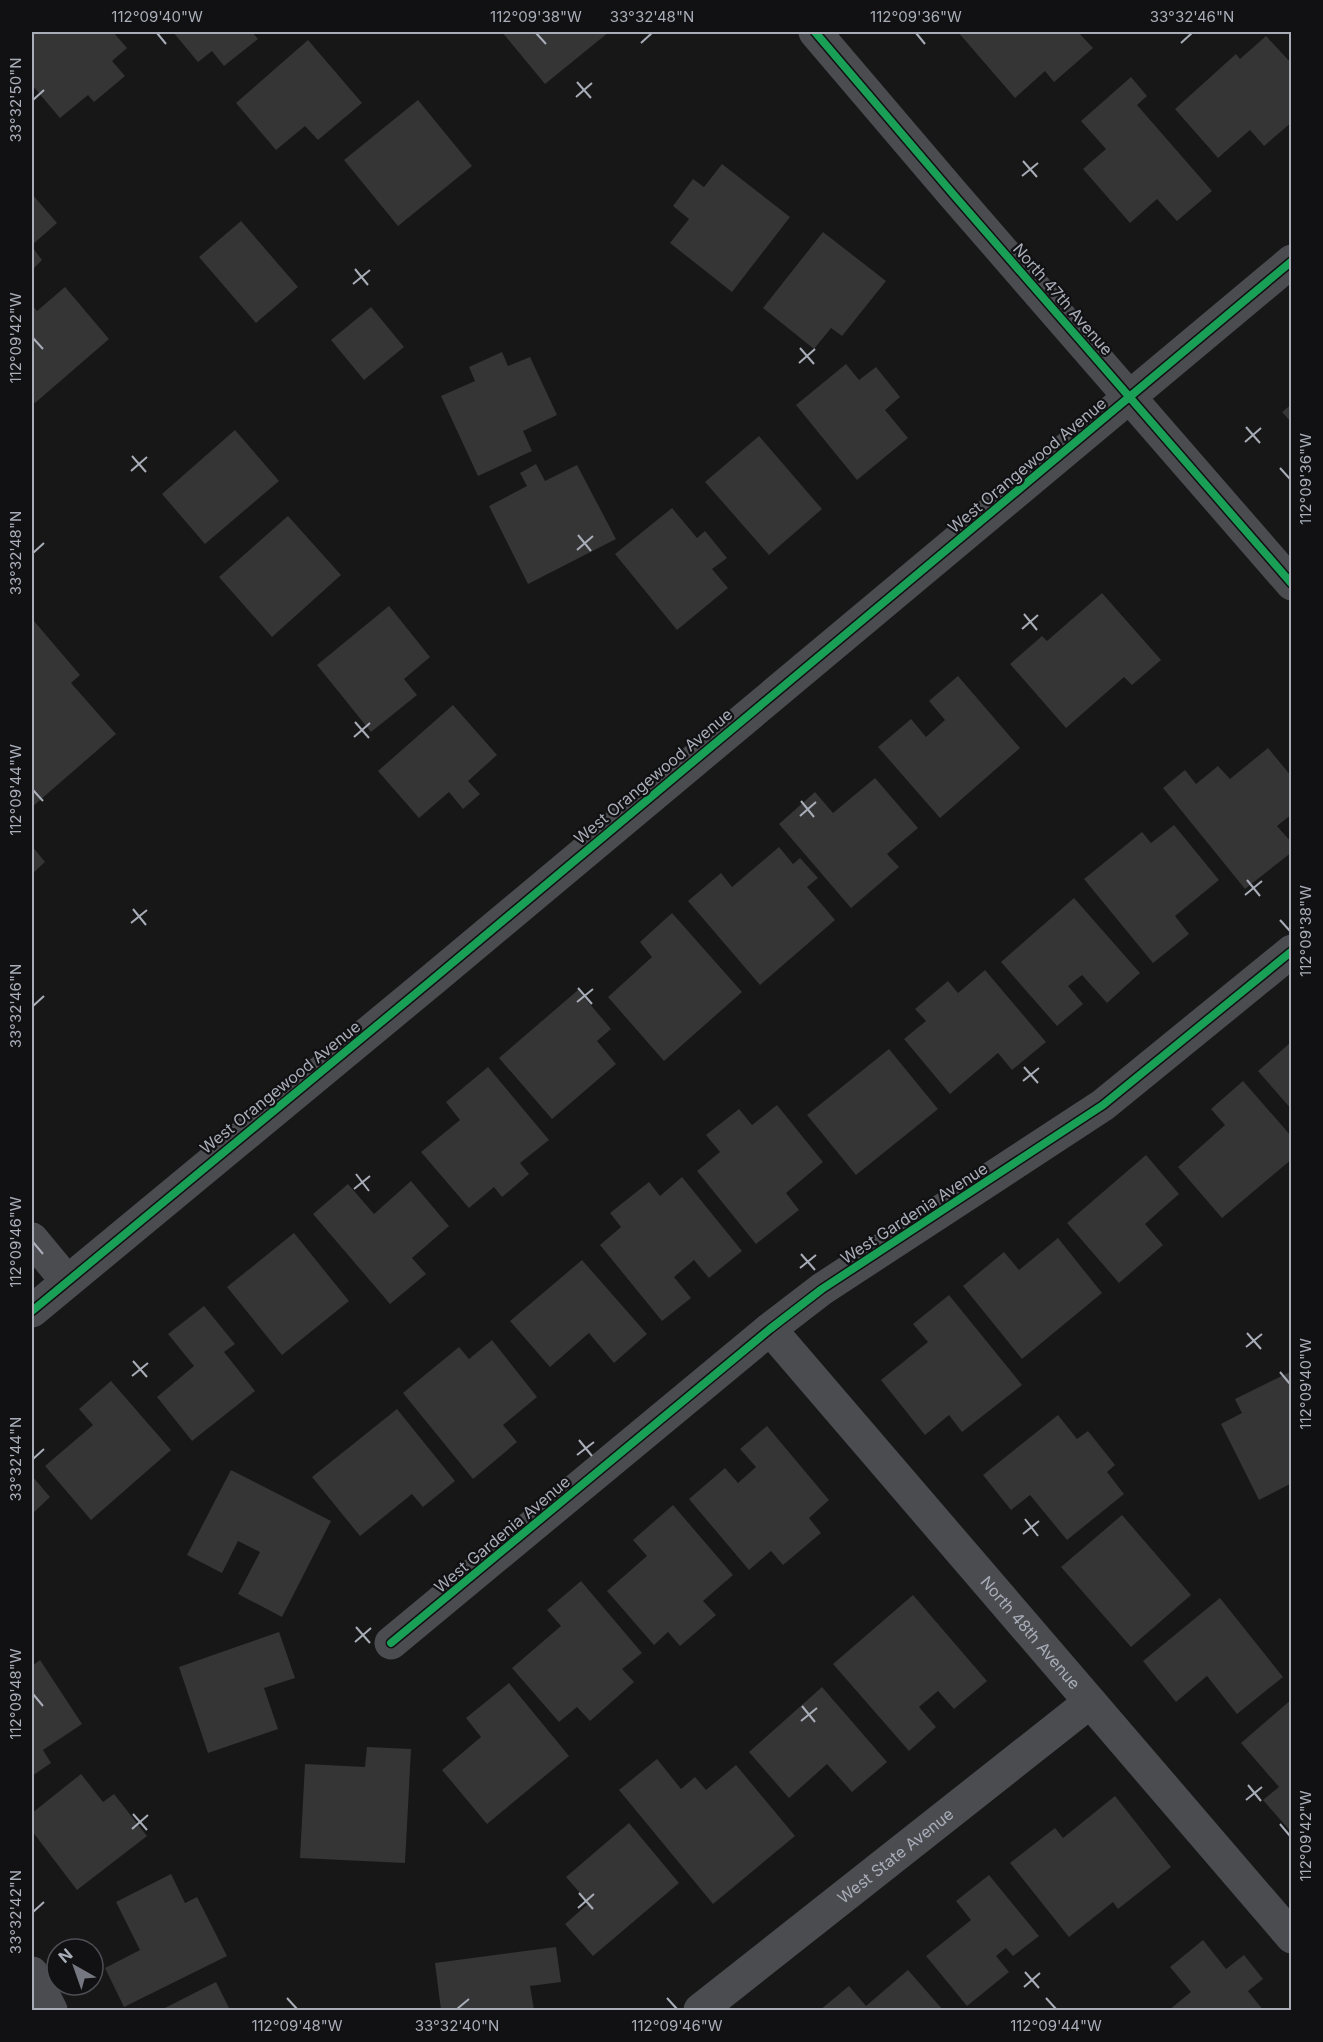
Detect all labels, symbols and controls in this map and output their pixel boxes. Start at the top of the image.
text: 112°09'40"W [111,7,203,26]
text: 112°09'38"W [490,7,582,26]
text: 33°32'48"N [610,7,694,26]
text: 112°09'36"W [870,7,962,26]
text: 33°32'46"N [1150,7,1234,26]
text: 33°32'50"N [6,58,25,142]
street label: North 47th Avenue [1009,239,1117,359]
text: 112°09'42"W [6,292,25,384]
street label: West Orangewood Avenue [944,393,1110,537]
text: 112°09'36"W [1296,433,1315,525]
text: 33°32'48"N [6,511,25,595]
street label: West Orangewood Avenue [570,704,736,848]
text: 112°09'44"W [6,744,25,836]
text: 112°09'38"W [1296,885,1315,977]
text: 33°32'46"N [6,964,25,1048]
street label: West Orangewood Avenue [196,1016,364,1158]
street label: West Gardenia Avenue [837,1158,991,1268]
text: 112°09'46"W [6,1196,25,1288]
text: 112°09'40"W [1296,1338,1315,1430]
text: 33°32'44"N [6,1417,25,1501]
street label: West Gardenia Avenue [430,1471,574,1597]
street label: North 48th Avenue [976,1572,1085,1693]
text: 112°09'48"W [6,1648,25,1740]
text: 112°09'42"W [1296,1790,1315,1882]
street label: West State Avenue [833,1804,957,1908]
text: 33°32'42"N [6,1870,25,1954]
north arrow [45,1937,105,1997]
text: N [54,1944,76,1967]
text: 112°09'48"W [251,2016,343,2035]
text: 33°32'40"N [415,2016,499,2035]
text: 112°09'46"W [631,2016,723,2035]
text: 112°09'44"W [1010,2016,1102,2035]

